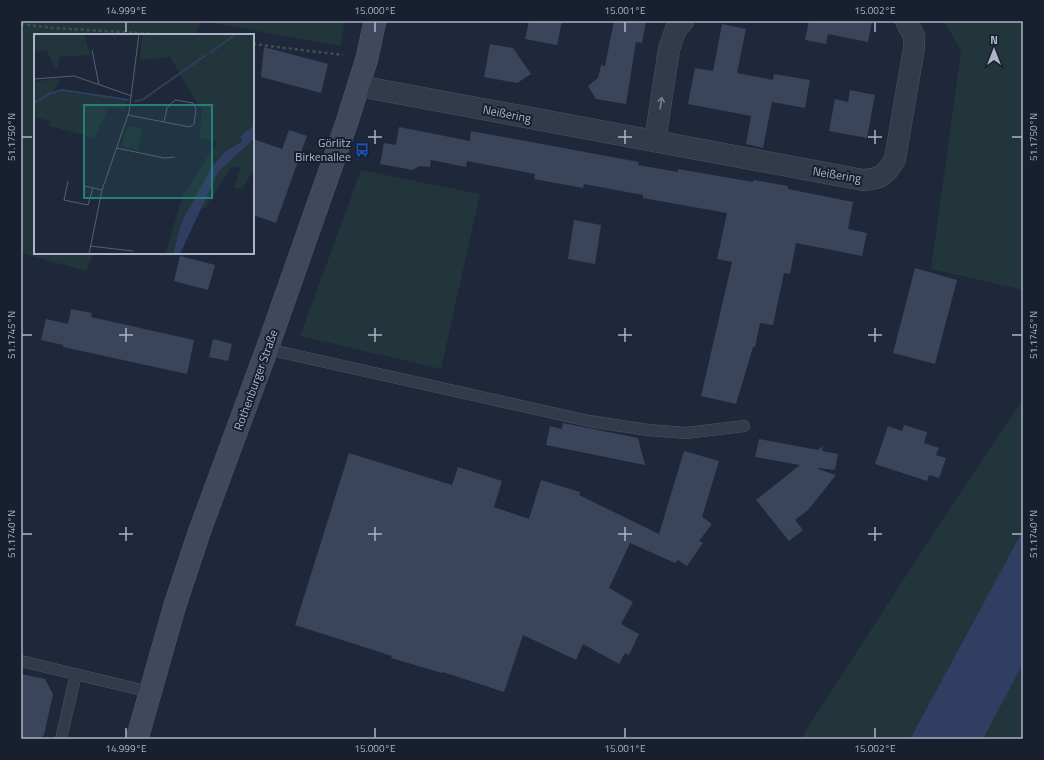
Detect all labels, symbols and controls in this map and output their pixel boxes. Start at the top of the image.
text: 14.999°E [105,3,147,18]
text: 15.000°E [354,3,396,18]
text: 15.001°E [604,3,646,18]
text: 15.002°E [854,3,896,18]
north arrow [974,30,1014,70]
text: N [990,32,998,48]
inset map [34,34,254,254]
one-way arrow [657,97,665,110]
street label: Neißering [481,99,533,128]
text: 51.1750°N [4,113,19,161]
text: 51.1750°N [1026,113,1041,161]
place label: Görlitz Birkenallee [295,133,351,166]
bus stop icon: Görlitz Birkenallee [354,142,370,158]
street label: Neißering [811,161,863,188]
text: 51.1745°N [4,311,19,359]
text: 51.1745°N [1026,311,1041,359]
street label: Rothenburger Straße [228,327,283,433]
text: 51.1740°N [4,510,19,558]
text: 51.1740°N [1026,510,1041,558]
text: 14.999°E [105,741,147,756]
text: 15.000°E [354,741,396,756]
text: 15.001°E [604,741,646,756]
text: 15.002°E [854,741,896,756]

